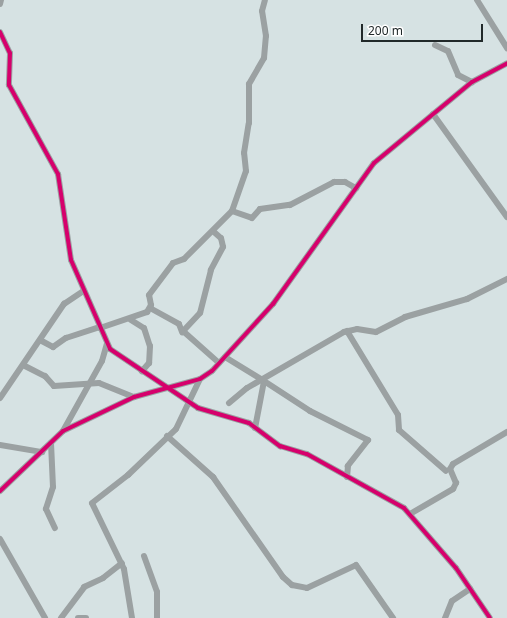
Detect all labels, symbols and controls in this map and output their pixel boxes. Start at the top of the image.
scale bar [363,16,485,42]
text: 200 m [368,22,403,39]

